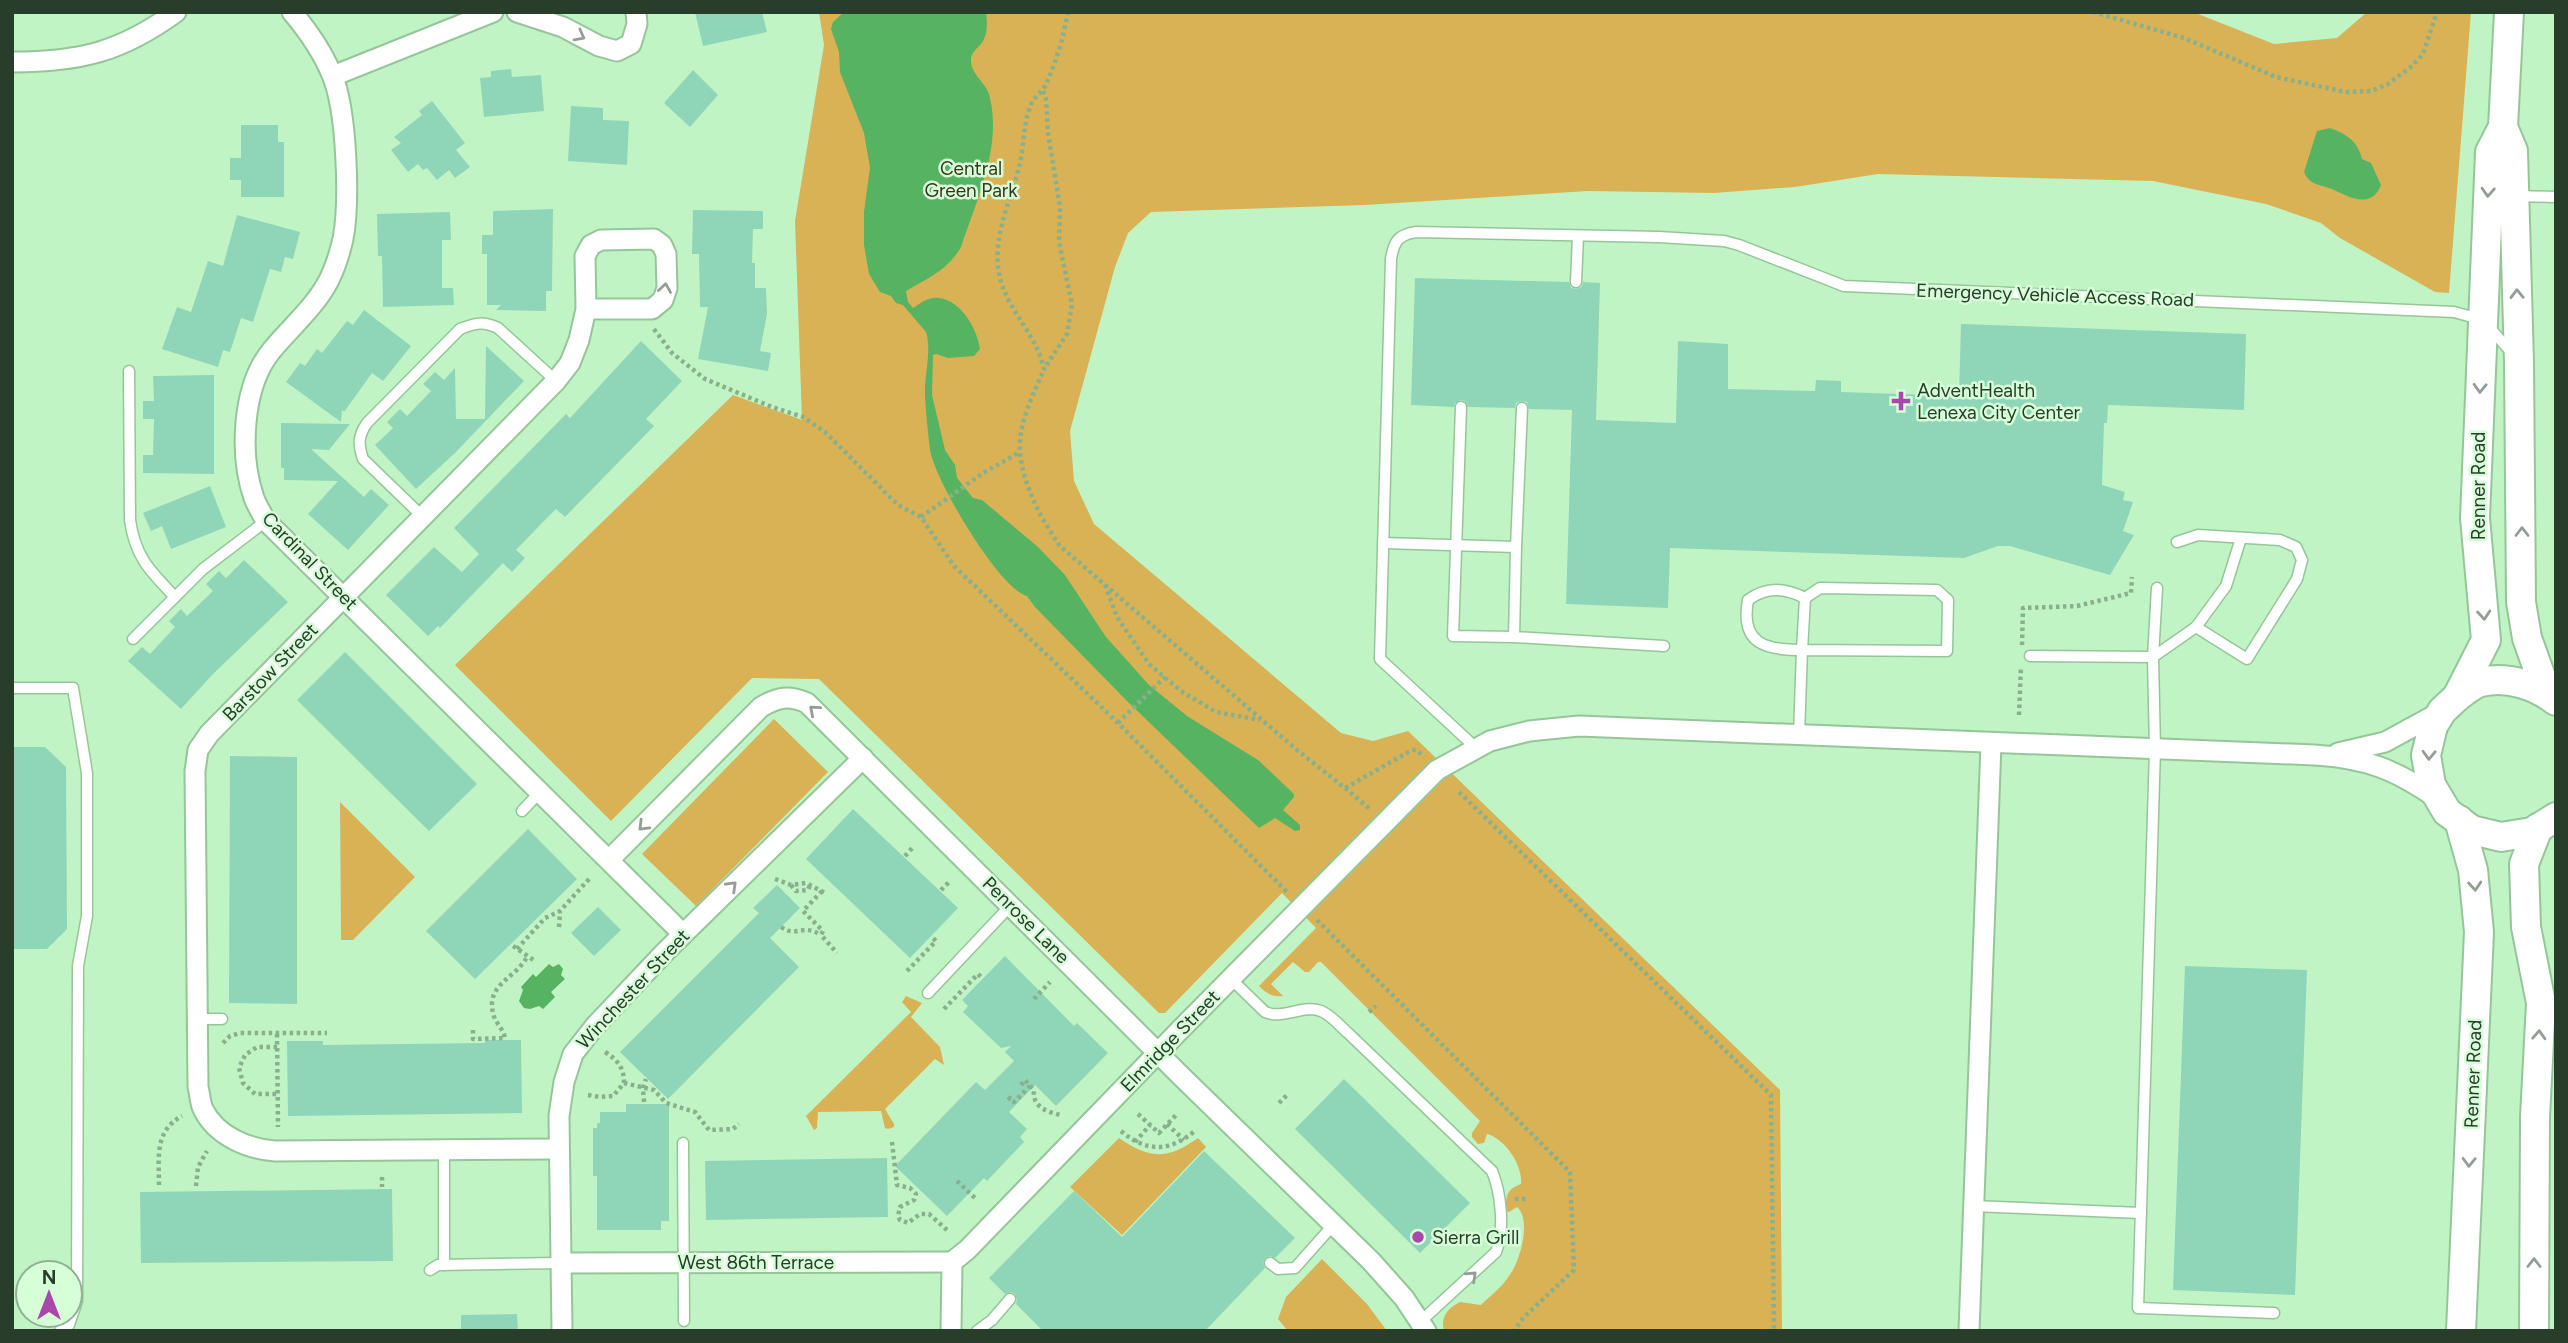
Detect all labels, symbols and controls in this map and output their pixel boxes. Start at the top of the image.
one-way arrow [573,28,586,42]
park label: Central Green Park [924,157,1018,202]
one-way arrow [2481,187,2496,198]
street label: Emergency Vehicle Access Road [1916,279,2194,311]
one-way arrow [657,282,672,294]
one-way arrow [2509,288,2525,299]
place label: AdventHealth Lenexa City Center [1917,379,2081,424]
one-way arrow [2472,383,2487,394]
marker: AdventHealth Lenexa City Center [1891,391,1911,411]
street label: Renner Road [2467,432,2490,540]
street label: Cardinal Street [257,507,363,615]
one-way arrow [2514,526,2529,537]
one-way arrow [2477,609,2492,621]
street label: Barstow Street [218,618,322,726]
one-way arrow [809,706,822,718]
one-way arrow [2421,750,2436,761]
one-way arrow [638,818,651,831]
street label: Penrose Lane [978,872,1074,968]
one-way arrow [2467,881,2482,892]
one-way arrow [724,882,737,895]
street label: Winchester Street [572,924,694,1054]
street label: Elmridge Street [1116,985,1224,1097]
street label: Renner Road [2460,1019,2486,1129]
one-way arrow [2531,1029,2546,1040]
one-way arrow [2461,1157,2476,1168]
place label: Sierra Grill [1432,1226,1519,1249]
marker: Sierra Grill [1410,1229,1426,1245]
street label: West 86th Terrace [678,1251,834,1274]
one-way arrow [2526,1257,2542,1267]
north arrow [14,1259,84,1329]
text: N [42,1266,56,1289]
one-way arrow [1464,1272,1477,1284]

